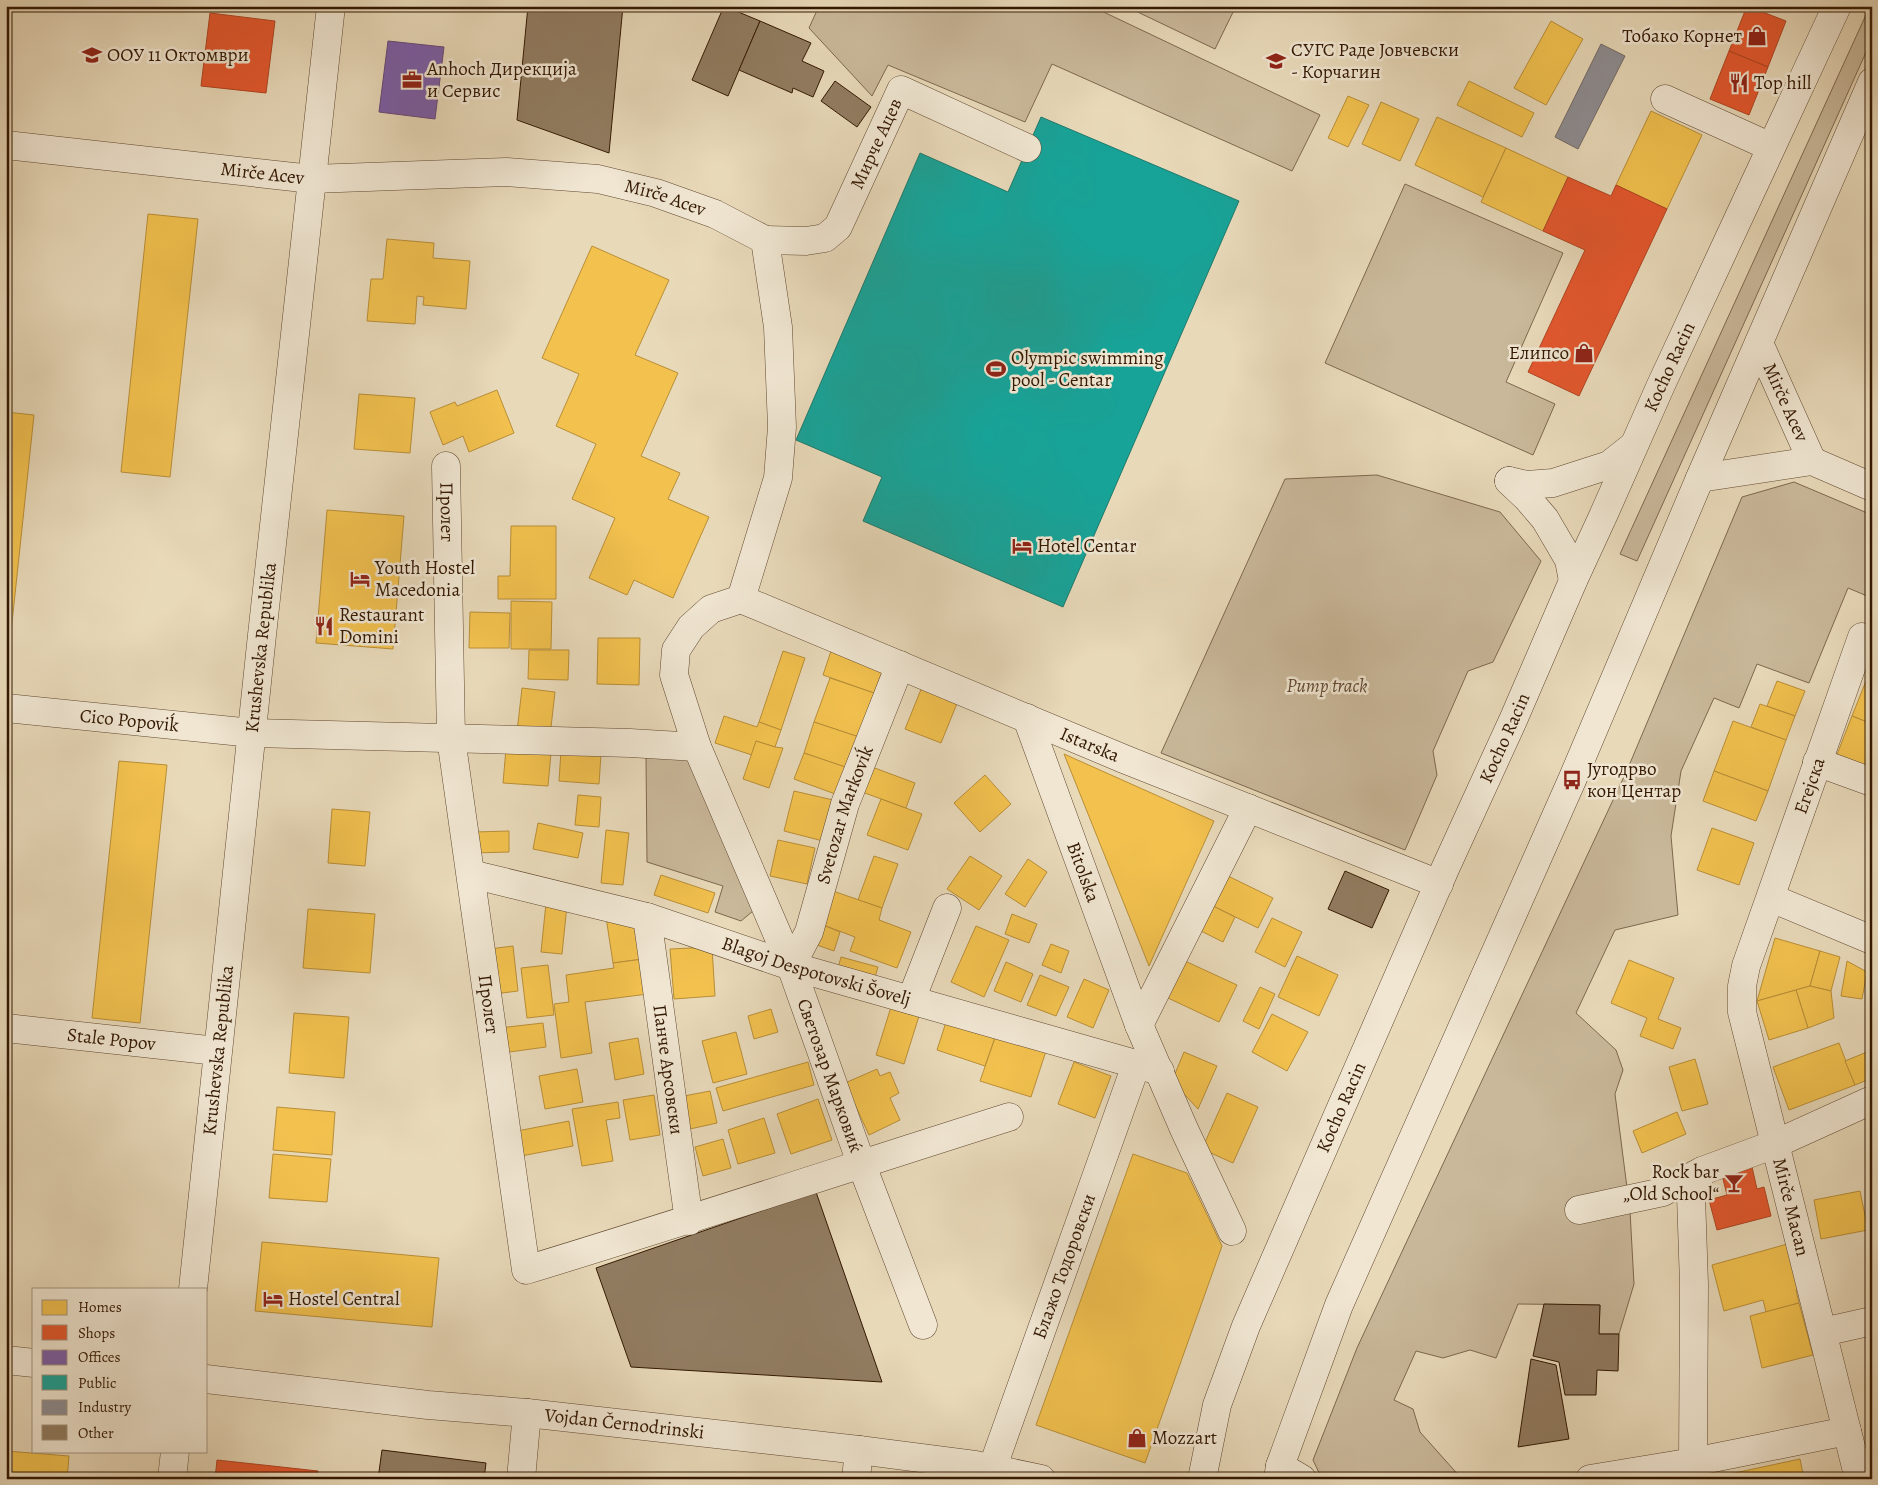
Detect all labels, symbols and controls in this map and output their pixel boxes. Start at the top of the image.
place label: Тобако Корнет [1622,23,1743,49]
shop icon: Тобако Корнет [1746,25,1768,47]
place label: СУГС Раде Јовчевски - Корчагин [1291,37,1459,85]
place label: ООУ 11 Октомври [107,42,249,68]
school or university icon: ООУ 11 Октомври [81,44,103,66]
school or university icon: СУГС Раде Јовчевски - Корчагин [1265,50,1287,72]
place label: Anhoch Дирекција и Сервис [426,56,577,104]
office icon: Anhoch Дирекција и Сервис [401,69,423,91]
place label: Top hill [1754,70,1812,96]
restaurant icon: Top hill [1728,72,1750,94]
street label: Мирче Ацев [844,94,909,193]
street label: Mirče Acev [219,156,306,191]
street label: Mirče Acev [622,173,710,223]
street label: Kocho Racin [1638,318,1701,416]
place label: Елипсо [1509,340,1569,366]
shop icon: Елипсо [1573,342,1595,364]
place label: Olympic swimming pool - Centar [1011,345,1164,393]
sports icon: Olympic swimming pool - Centar [985,358,1007,380]
street label: Mirče Acev [1757,359,1815,446]
street label: Пролет [433,482,460,543]
place label: Hotel Centar [1037,533,1136,559]
hotel icon: Hotel Centar [1011,535,1033,557]
place label: Youth Hostel Macedonia [374,555,475,603]
street label: Krushevska Republika [239,561,283,734]
hotel icon: Youth Hostel Macedonia [349,568,371,590]
place label: Restaurant Domini [339,602,424,650]
restaurant icon: Restaurant Domini [313,615,335,637]
park label: Pump track [1287,673,1367,699]
street label: Kocho Racin [1473,689,1536,787]
street label: Cico Popoviḱ [79,703,181,739]
street label: Istarska [1056,721,1124,769]
street label: Svetozar Markoviḱ [810,741,880,887]
street label: Егејска [1788,754,1832,818]
place label: Југодрво кон Центар [1587,756,1681,804]
bus stop icon: Југодрво кон Центар [1561,769,1583,791]
street label: Bitolska [1060,838,1106,906]
street label: Blagoj Despotovski Šovelj [718,930,914,1012]
street label: Krushevska Republika [196,964,240,1137]
street label: Пролет [472,973,506,1036]
street label: Светозар Марковиќ [791,995,869,1156]
street label: Панче Арсовски [646,1003,690,1136]
street label: Stale Popov [66,1022,158,1057]
street label: Kocho Racin [1310,1058,1372,1157]
street label: Mirče Macan [1766,1155,1816,1259]
place label: Rock bar „Old School“ [1623,1159,1719,1207]
bar icon: Rock bar „Old School“ [1723,1172,1745,1194]
street label: Блажо Тодоровски [1026,1190,1102,1343]
place label: Hostel Central [288,1286,400,1312]
legend [32,1288,208,1452]
hotel icon: Hostel Central [262,1288,284,1310]
text: Homes [78,1297,122,1317]
text: Shops [78,1323,115,1343]
text: Offices [78,1347,121,1367]
text: Public [78,1373,116,1393]
text: Industry [78,1397,132,1417]
street label: Vojdan Černodrinski [542,1402,706,1446]
text: Other [78,1423,114,1443]
place label: Mozzart [1152,1425,1217,1451]
shop icon: Mozzart [1126,1427,1148,1449]

